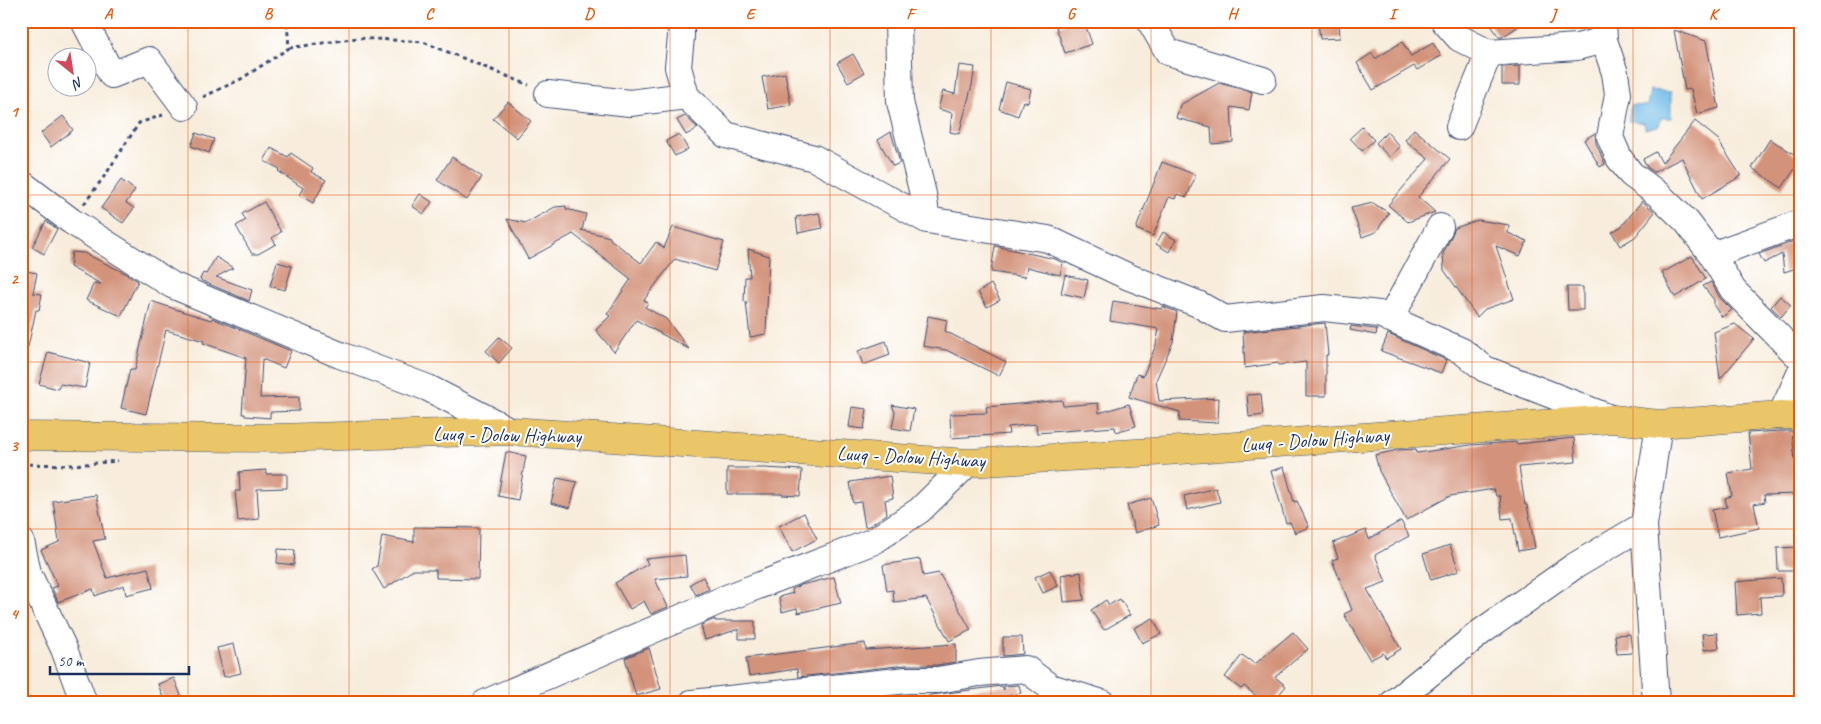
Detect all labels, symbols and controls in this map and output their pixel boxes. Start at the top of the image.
text: A [104,4,114,24]
text: B [264,4,274,24]
text: C [425,4,435,24]
text: D [584,4,595,24]
text: E [746,4,757,24]
text: F [906,4,917,24]
text: G [1067,4,1077,24]
text: H [1227,4,1239,24]
text: I [1389,4,1399,24]
text: J [1549,4,1558,24]
text: K [1709,4,1721,24]
north arrow [48,48,98,98]
text: N [68,73,86,94]
text: 1 [10,102,19,122]
text: 2 [10,269,19,289]
street label: Luuq - Dolow Highway [433,421,583,449]
street label: Luuq - Dolow Highway [1240,422,1392,458]
text: 3 [10,436,19,456]
street label: Luuq - Dolow Highway [836,441,988,473]
text: 4 [10,604,19,624]
scale bar [50,644,189,676]
text: 50 m [58,652,85,671]

